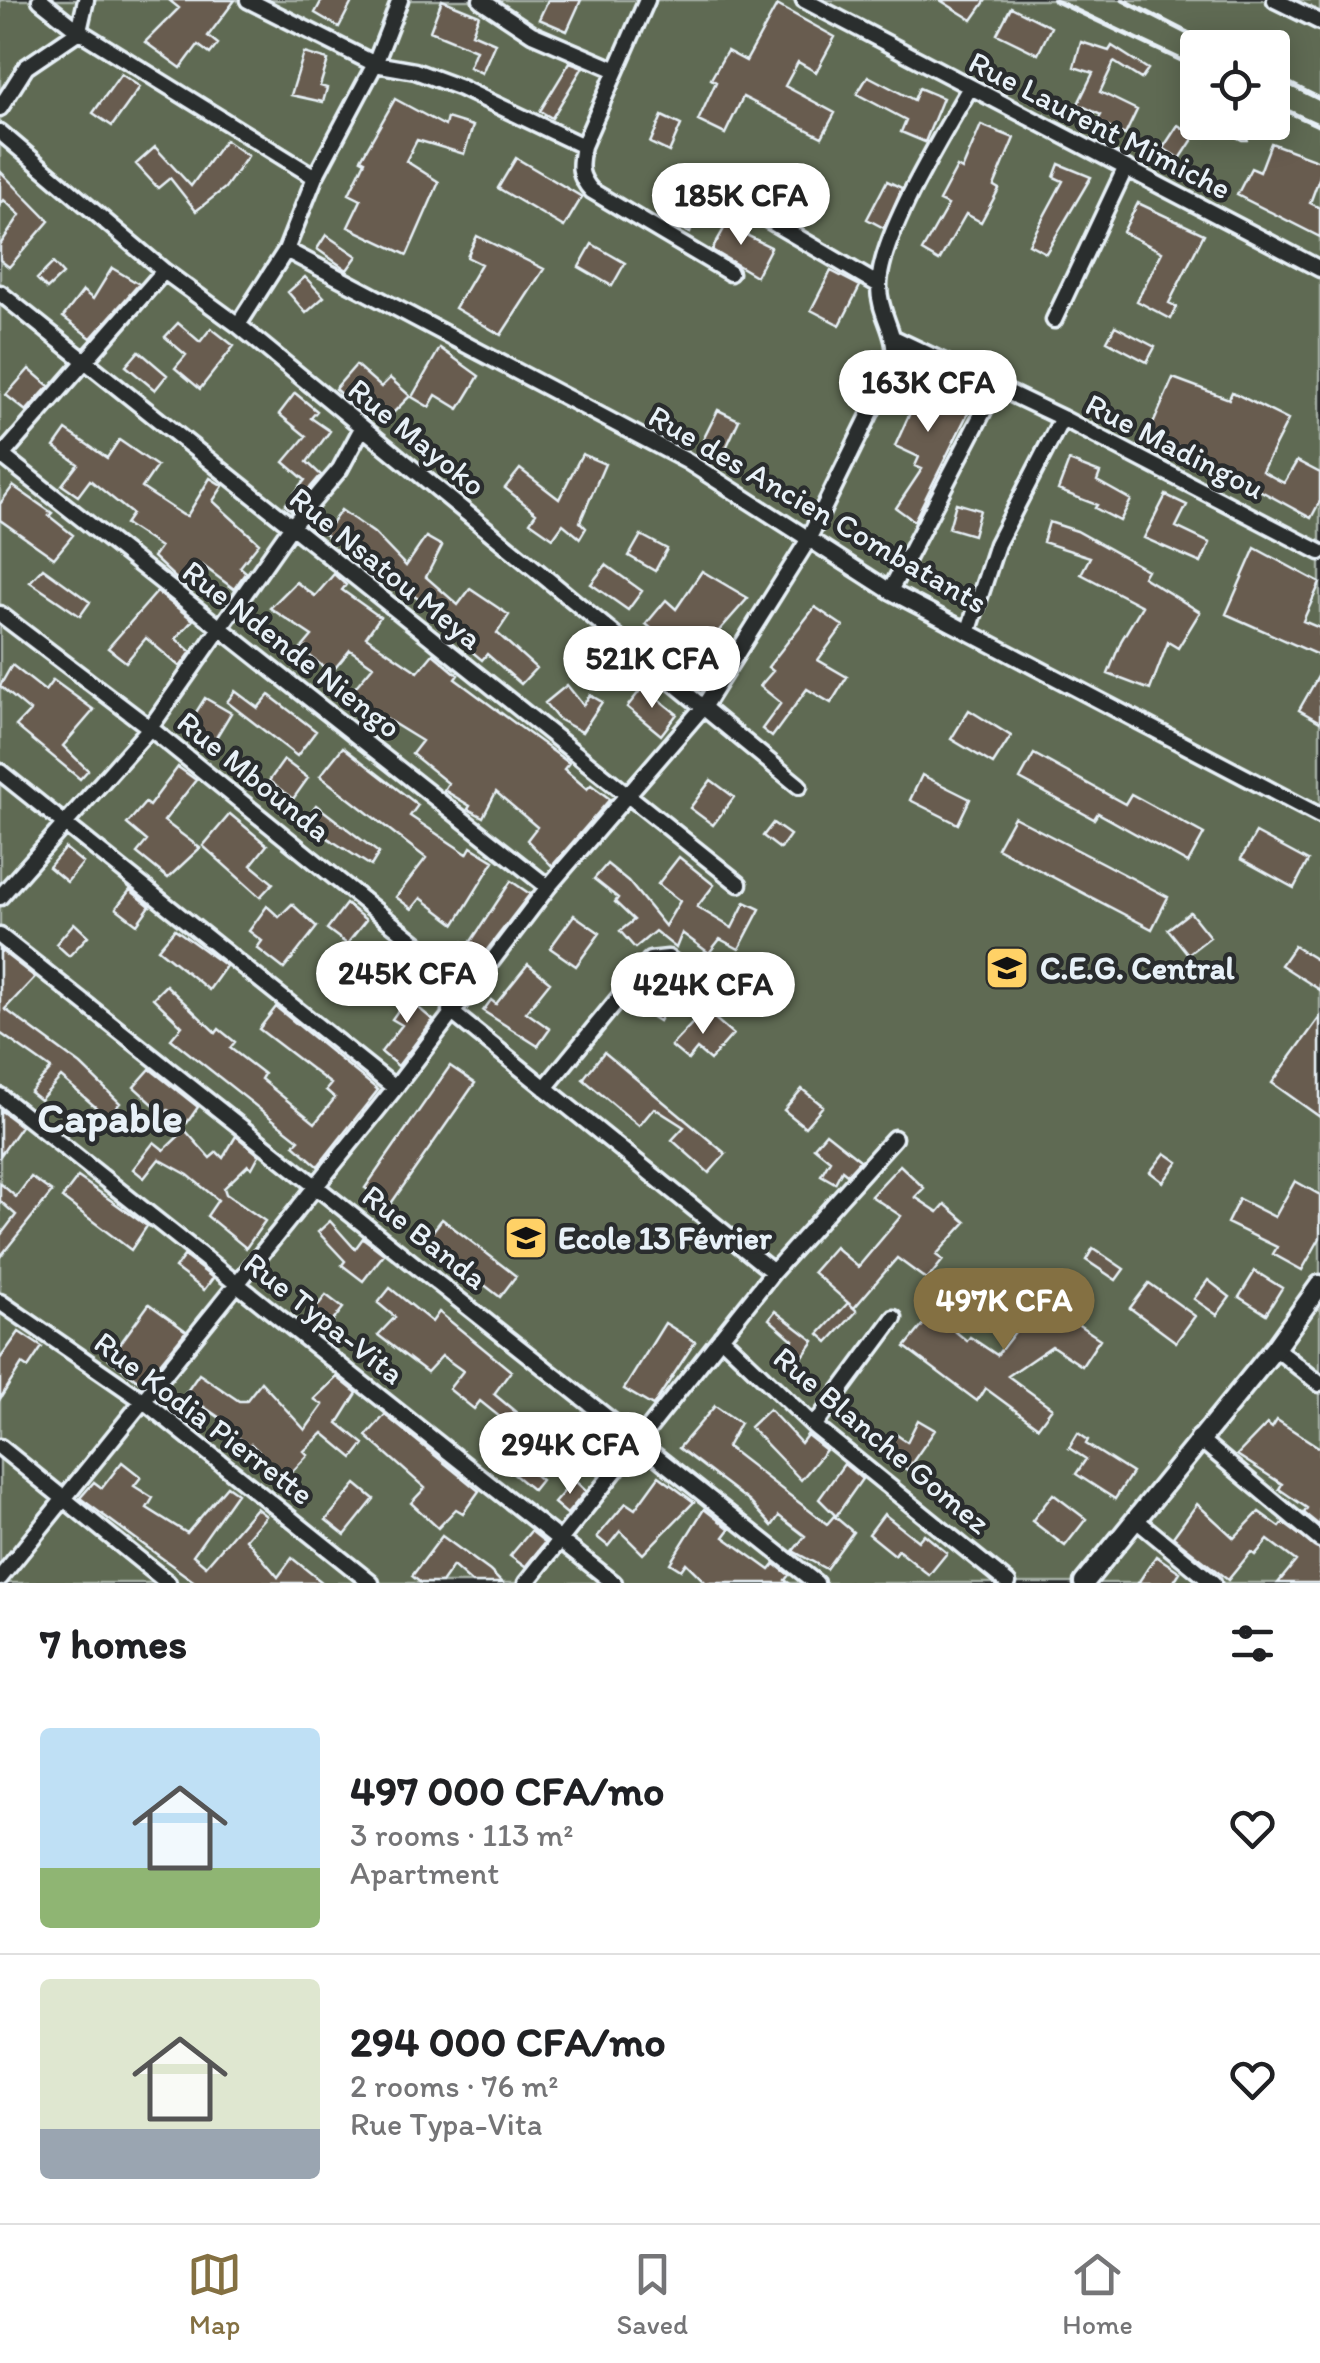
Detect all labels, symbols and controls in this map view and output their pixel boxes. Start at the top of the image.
map controls [1180,30,1290,140]
button: locate [1180,30,1290,140]
street label: Rue Laurent Mimiche [963,42,1237,208]
pin: 185K CFA [638,163,844,248]
text: 185K CFA [674,176,808,214]
pin: 163K CFA [825,350,1031,435]
text: 163K CFA [861,363,995,401]
street label: Rue Mayoko [341,370,493,504]
street label: Rue Madingou [1079,385,1271,507]
street label: Rue des Ancien Combatants [642,396,994,622]
street label: Rue Nsatou Meya [282,479,490,658]
street label: Rue Ndende Niengo [175,552,409,746]
pin: 521K CFA [549,626,755,711]
text: 521K CFA [585,639,719,677]
street label: Rue Mbounda [170,703,338,849]
pin: 245K CFA [304,941,510,1026]
school or university icon: C.E.G. Central [984,945,1030,991]
place label: C.E.G. Central [1040,949,1235,987]
pin: 424K CFA [600,952,806,1037]
text: 245K CFA [338,954,476,992]
text: 424K CFA [633,965,773,1003]
district label: Capable [37,1092,183,1143]
street label: Rue Banda [355,1176,495,1298]
school or university icon: Ecole 13 Février [503,1215,549,1261]
place label: Ecole 13 Février [558,1219,773,1257]
street label: Rue Typa-Vita [236,1244,412,1392]
pin: 497K CFA [901,1268,1107,1353]
text: 497K CFA [936,1281,1072,1319]
street label: Rue Kodia Pierrette [87,1323,321,1513]
street label: Rue Blanche Gomez [766,1338,998,1542]
pin: 294K CFA [467,1412,673,1497]
text: 294K CFA [501,1425,639,1463]
icon: filters [1225,1616,1280,1671]
text: 7 homes [40,1618,187,1669]
text: 497 000 CFA/mo [350,1765,665,1816]
icon: home [120,1768,240,1888]
icon: heart [1225,1801,1280,1856]
text: 3 rooms · 113 m² [350,1816,573,1854]
text: Apartment [350,1854,499,1892]
text: 294 000 CFA/mo [350,2016,666,2067]
icon: home [120,2019,240,2139]
icon: heart [1225,2052,1280,2107]
text: 2 rooms · 76 m² [350,2067,559,2105]
text: Rue Typa-Vita [350,2105,542,2143]
tab: Map [187,2247,242,2341]
tab: Saved [616,2247,688,2341]
tab: Home [1062,2247,1133,2341]

